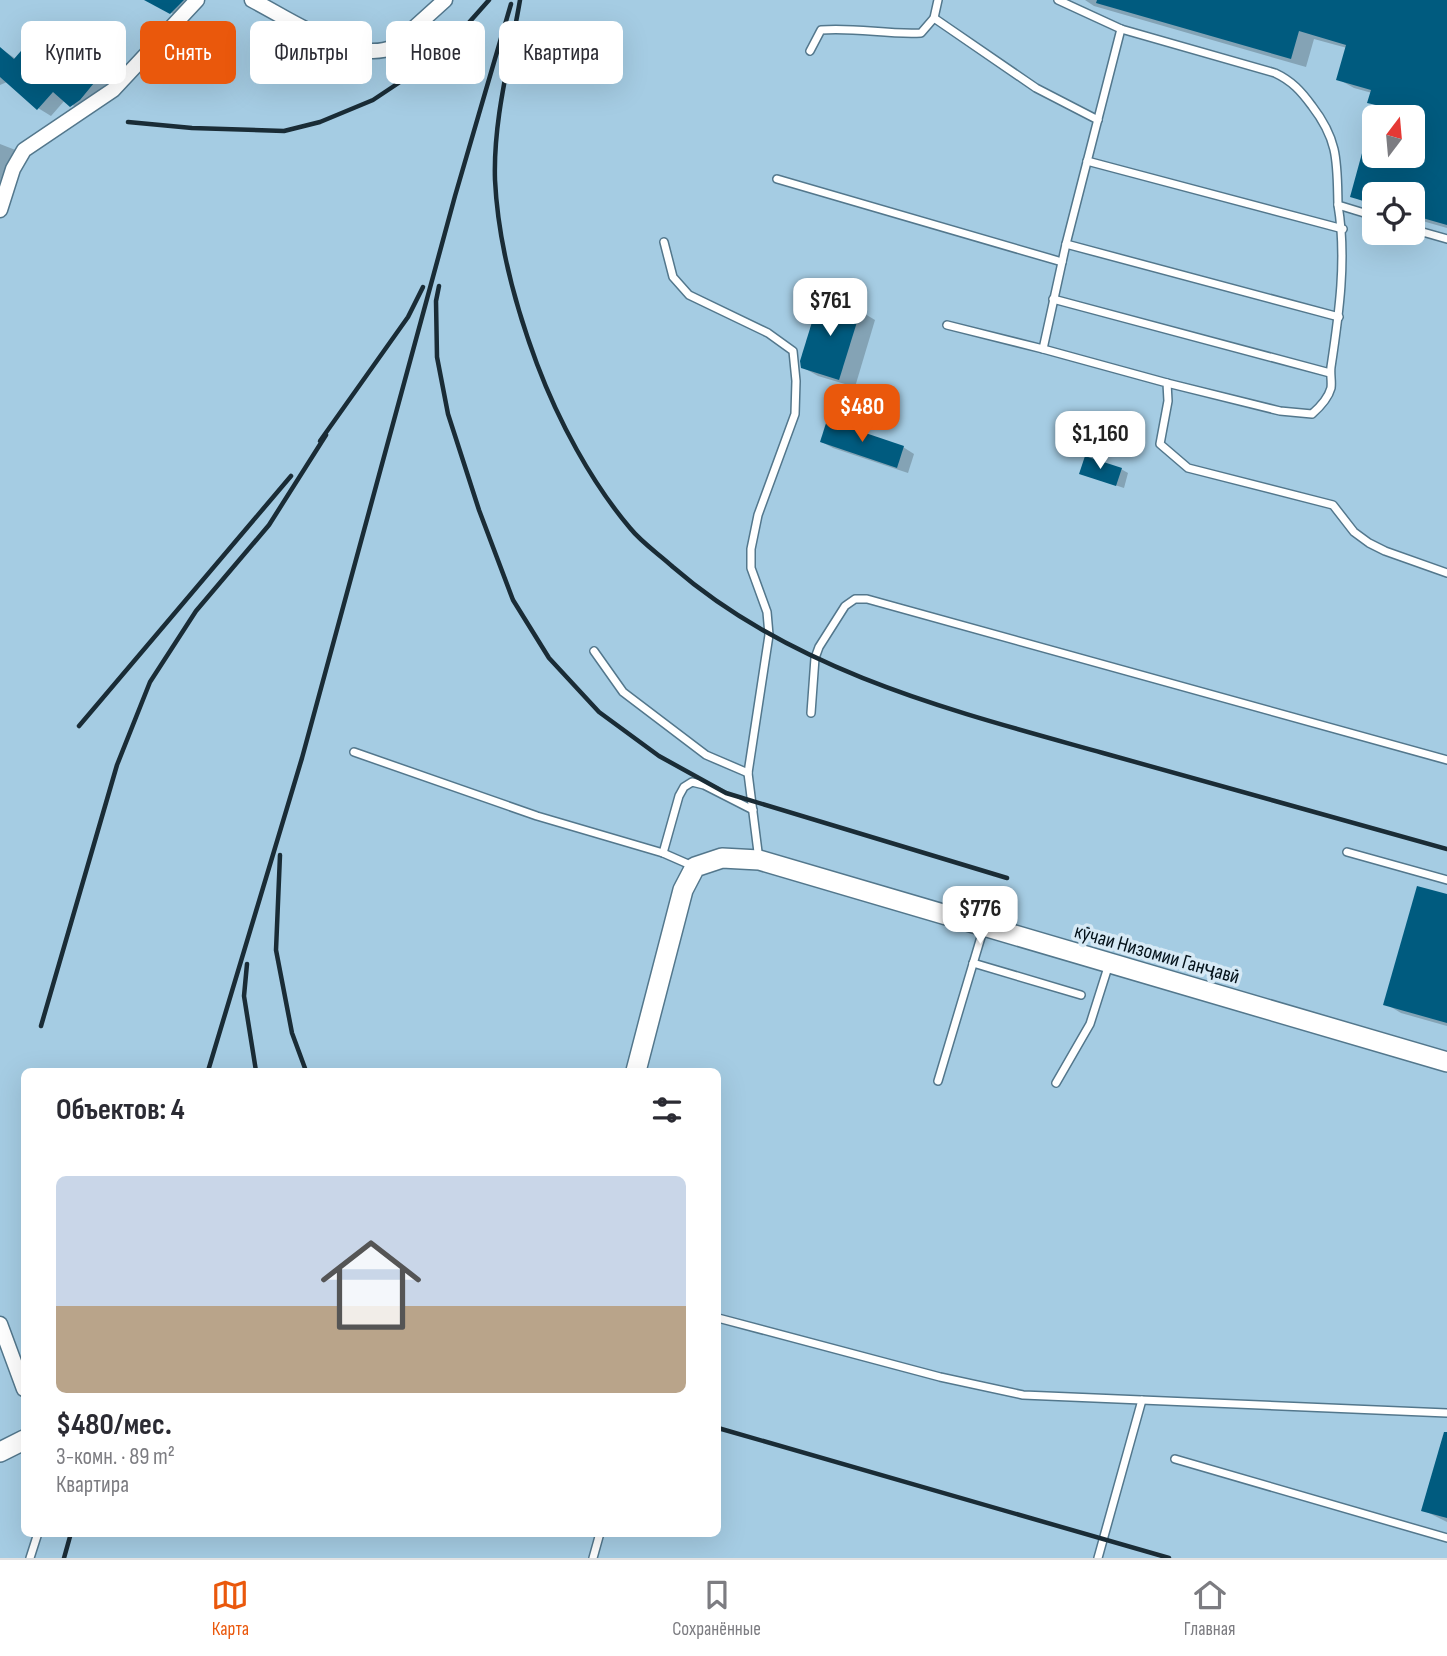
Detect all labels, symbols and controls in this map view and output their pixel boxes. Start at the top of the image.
chip: Купить [21,21,126,84]
chip: Снять [140,21,236,84]
chip: Фильтры [250,21,372,84]
chip: Новое [386,21,485,84]
chip: Квартира [499,21,623,84]
north arrow [1362,105,1424,168]
map controls [1362,105,1425,245]
button: locate [1362,182,1425,245]
pin: $761 [789,278,871,338]
text: $761 [809,287,851,315]
pin: $480 [821,384,903,444]
text: $480 [840,393,884,421]
pin: $1,160 [1043,412,1157,471]
text: $1,160 [1071,420,1129,448]
pin: $776 [939,886,1021,946]
text: $776 [959,895,1001,923]
street label: кӯчаи Низомии Ганҷавӣ [1071,918,1243,990]
icon: filters [648,1091,686,1129]
text: Объектов: 4 [56,1092,185,1128]
icon: home [308,1222,434,1348]
text: $480/мес. [56,1407,172,1443]
text: 3-комн. · 89 m² [56,1443,175,1471]
text: Квартира [56,1471,129,1499]
tab: Карта [211,1576,249,1641]
tab: Сохранённые [672,1576,761,1641]
tab: Главная [1184,1576,1236,1641]

